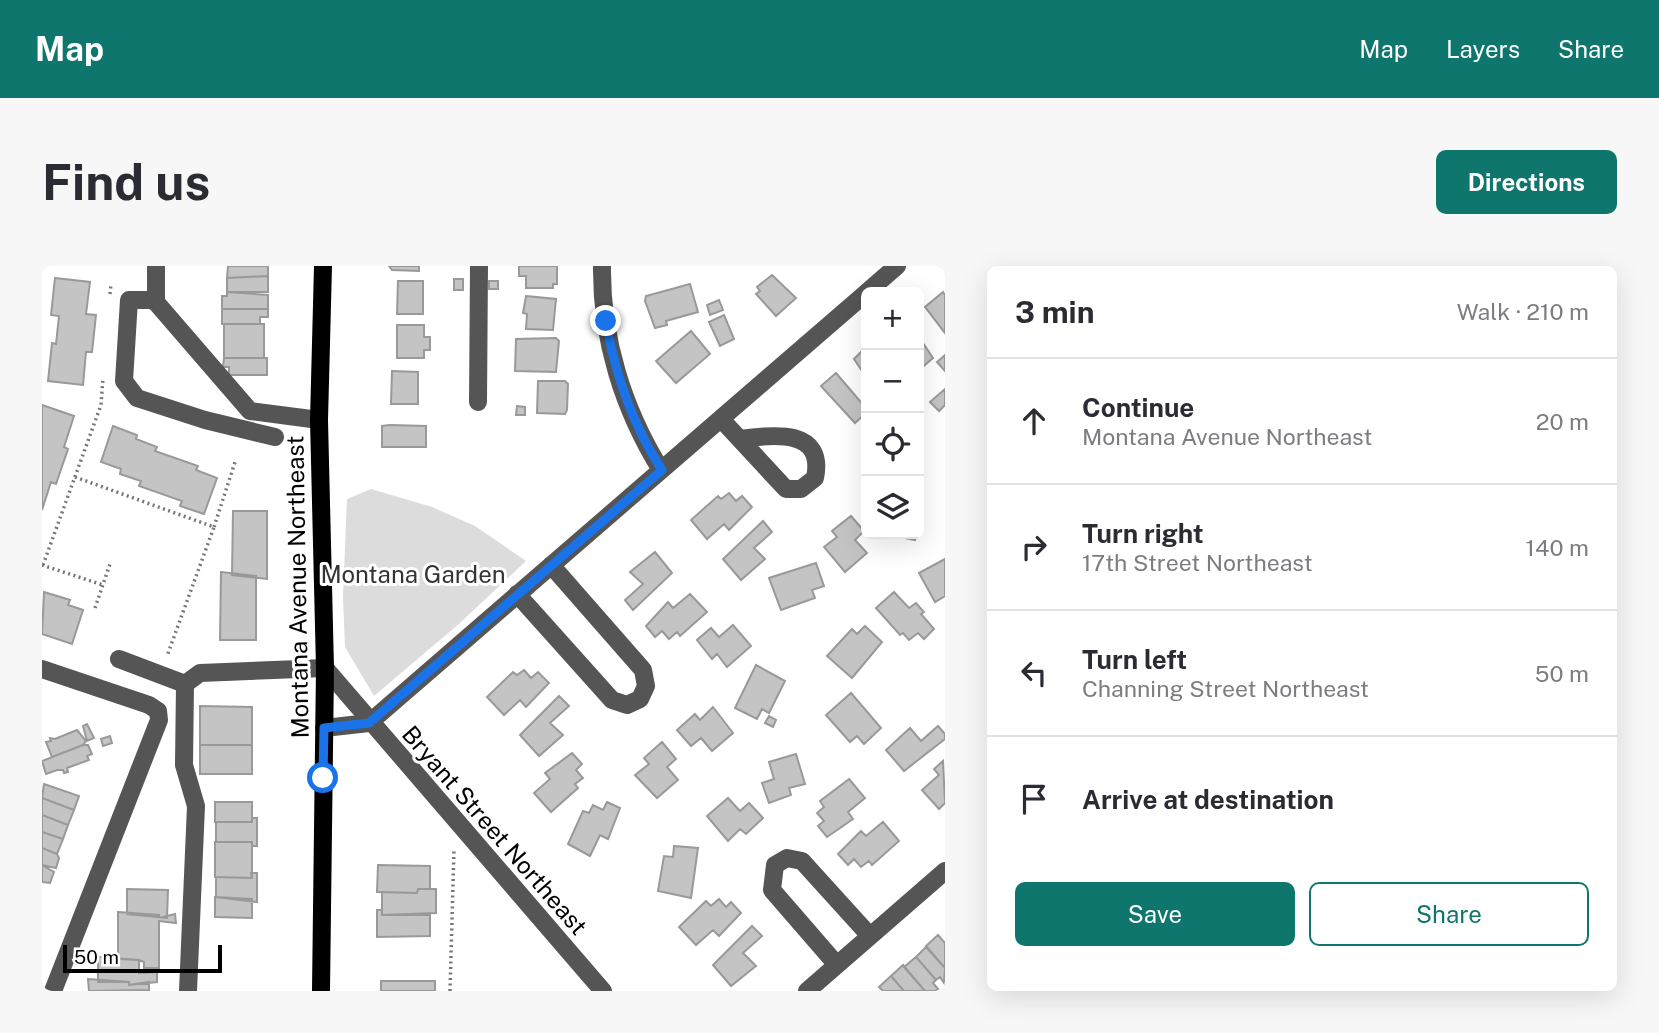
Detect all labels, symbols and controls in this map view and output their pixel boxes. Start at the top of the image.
text: Map [35,30,104,68]
text: Map [1359,35,1408,63]
text: Layers [1446,35,1520,63]
text: Share [1558,35,1624,63]
button: Directions [1436,150,1617,214]
text: Find us [42,153,210,211]
map controls [861,287,924,539]
button: + [861,287,924,350]
text: 3 min [1015,294,1094,330]
text: Walk · 210 m [1457,298,1589,325]
route end [590,305,621,336]
button: − [861,350,924,413]
text: Continue [1082,392,1194,423]
icon: ahead [1015,402,1053,440]
text: 20 m [1536,408,1589,435]
button: locate [861,413,924,476]
text: Montana Avenue Northeast [1082,423,1372,450]
street label: Montana Avenue Northeast [280,435,314,739]
button: layers [861,476,924,539]
text: Turn right [1082,518,1204,549]
icon: right [1015,528,1053,566]
text: 140 m [1526,534,1589,561]
text: 17th Street Northeast [1082,549,1313,576]
park label: Montana Garden [320,560,506,588]
text: Turn left [1082,644,1187,675]
icon: left [1015,654,1053,692]
text: 50 m [1535,660,1589,687]
text: Channing Street Northeast [1082,675,1369,702]
street label: Bryant Street Northeast [397,720,593,940]
route start [307,762,338,793]
icon: arrive [1015,780,1053,818]
text: Arrive at destination [1082,784,1334,815]
button: Save [1015,882,1295,946]
button: Share [1309,882,1589,946]
scale bar [63,942,222,974]
text: 50 m [74,946,119,968]

